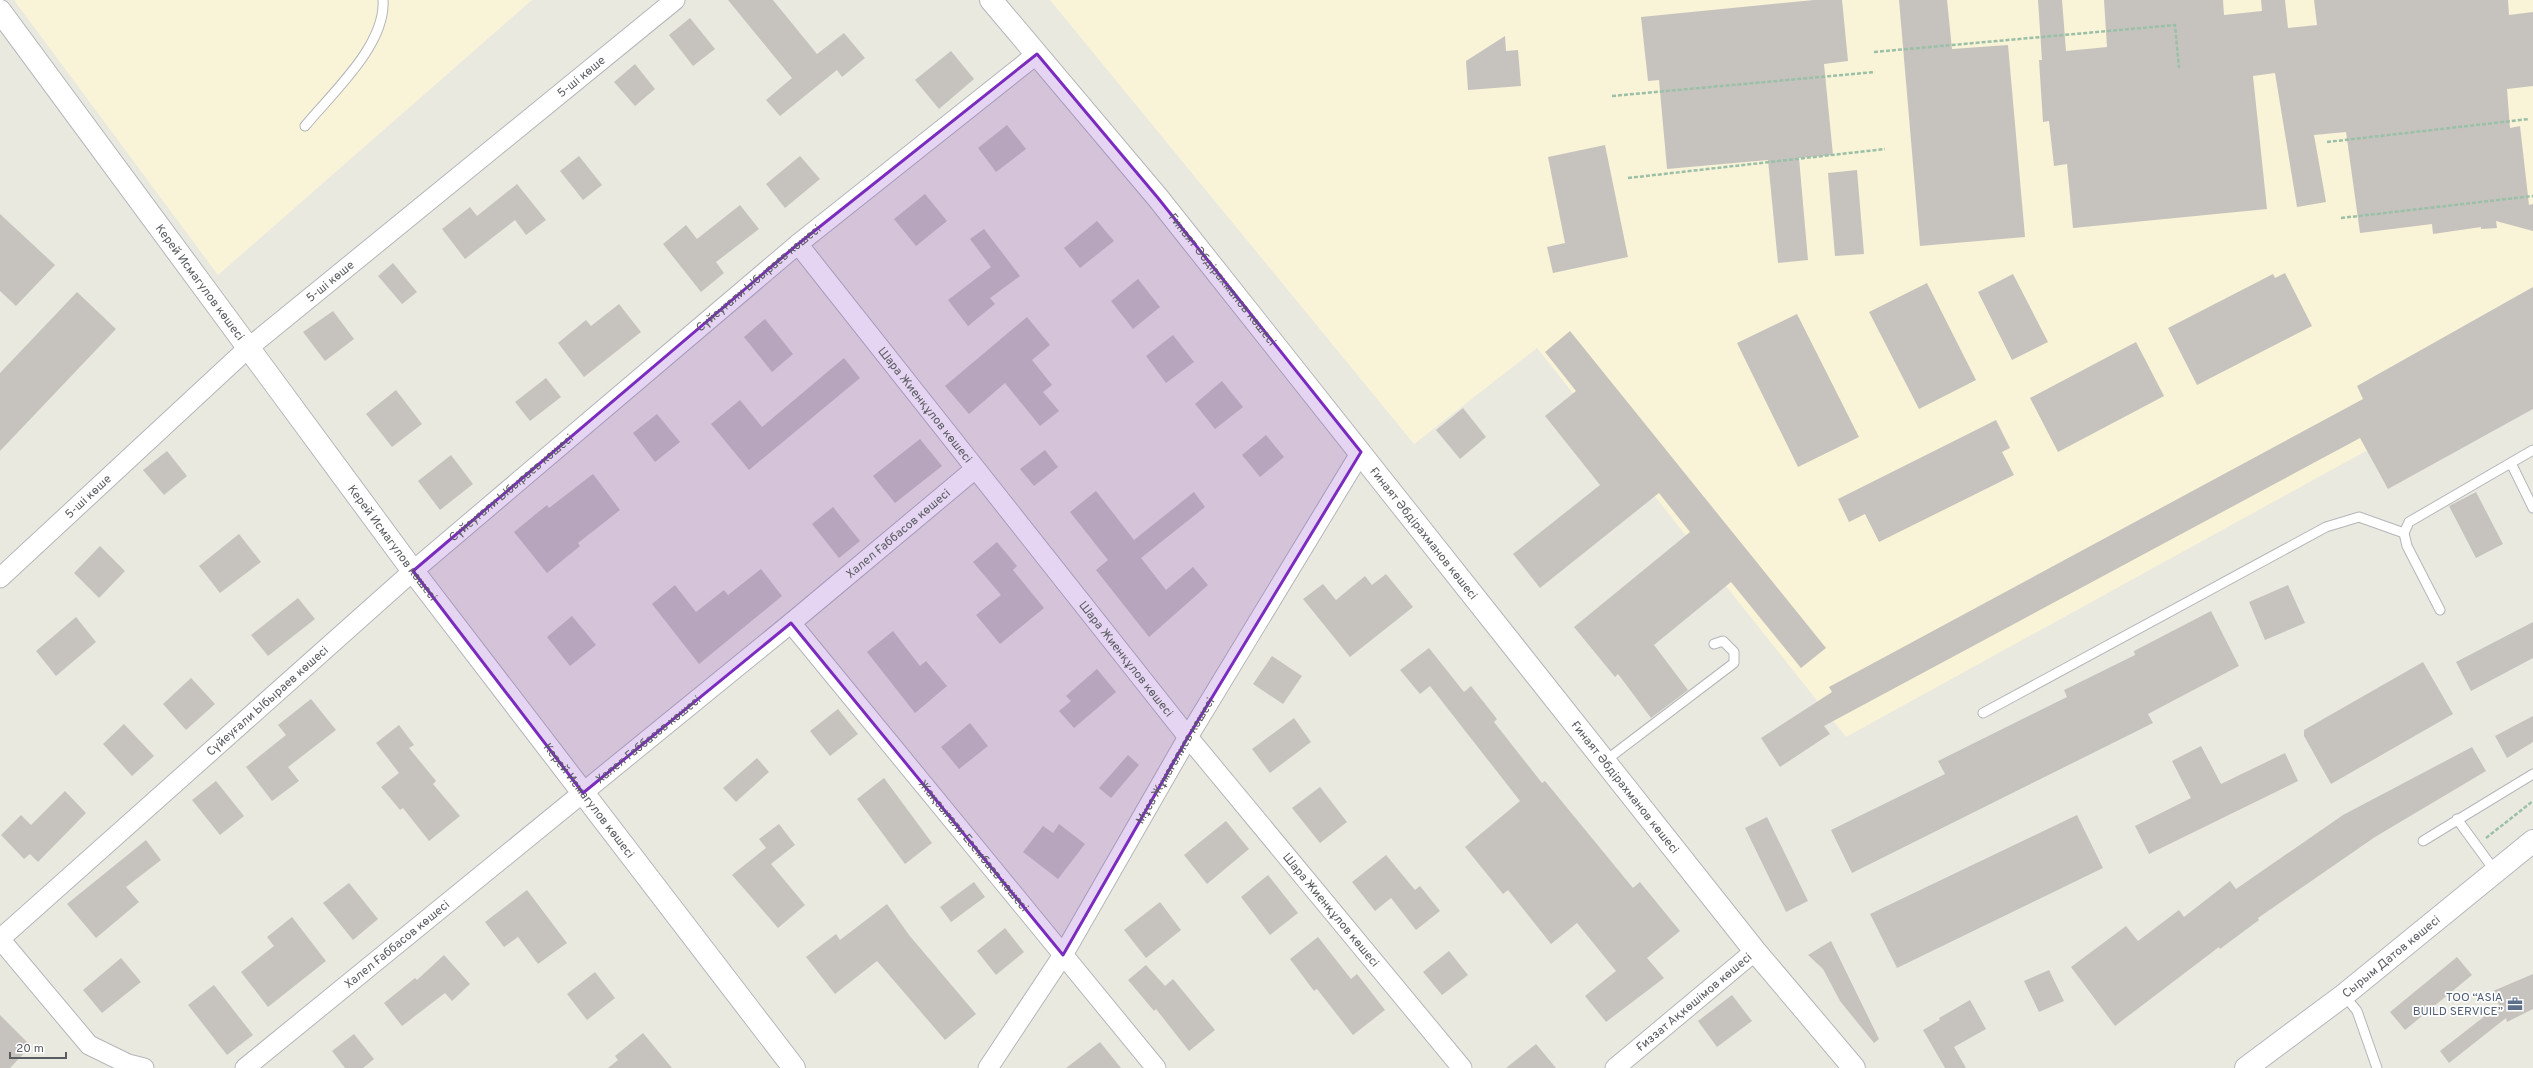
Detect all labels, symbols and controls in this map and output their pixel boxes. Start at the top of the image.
street label: 5-шi көше [554,53,609,102]
street label: Ғинаят Әбдірахманов көшесі [1164,210,1279,350]
street label: Керей Исмагулов көшесі [151,221,247,344]
street label: Сүйеуғали Ыбыраев көшесi [693,222,825,336]
street label: 5-шi көше [303,258,358,306]
street label: Шара Жиенқұлов көшесі [874,344,975,467]
street label: Сүйеуғали Ыбыраев көшесi [446,431,577,546]
street label: Ғинаят Әбдірахманов көшесі [1366,464,1481,604]
street label: 5-шi көше [62,472,115,523]
street label: Керей Исмагулов көшесі [343,482,440,605]
street label: Халел Ғаббасов көшесі [843,486,954,582]
street label: Шара Жиенқұлов көшесі [1075,598,1176,721]
street label: Сүйеуғали Ыбыраев көшесi [203,643,332,760]
street label: Халел Ғаббасов көшесі [593,693,705,788]
street label: Мұса Жұмағалиев көшесі [1133,695,1219,827]
street label: Ғинаят Әбдірахманов көшесі [1567,718,1682,857]
street label: Керей Исмагулов көшесі [539,740,637,862]
street label: Жақсығали Есембаев көшесi [914,777,1032,915]
street label: Шара Жиенқұлов көшесі [1278,850,1382,971]
street label: Халел Ғаббасов көшесі [342,897,454,993]
street label: Сырым Датов көшесі [2339,913,2444,1002]
street label: Ғиззат Ақкөшімов көшесi [1633,950,1756,1056]
place label: TOO “ASIA BUILD SERVICE” [2413,990,2503,1020]
office icon: TOO “ASIA BUILD SERVICE” [2506,995,2524,1013]
scale bar [10,1034,66,1060]
text: 20 m [16,1041,44,1057]

